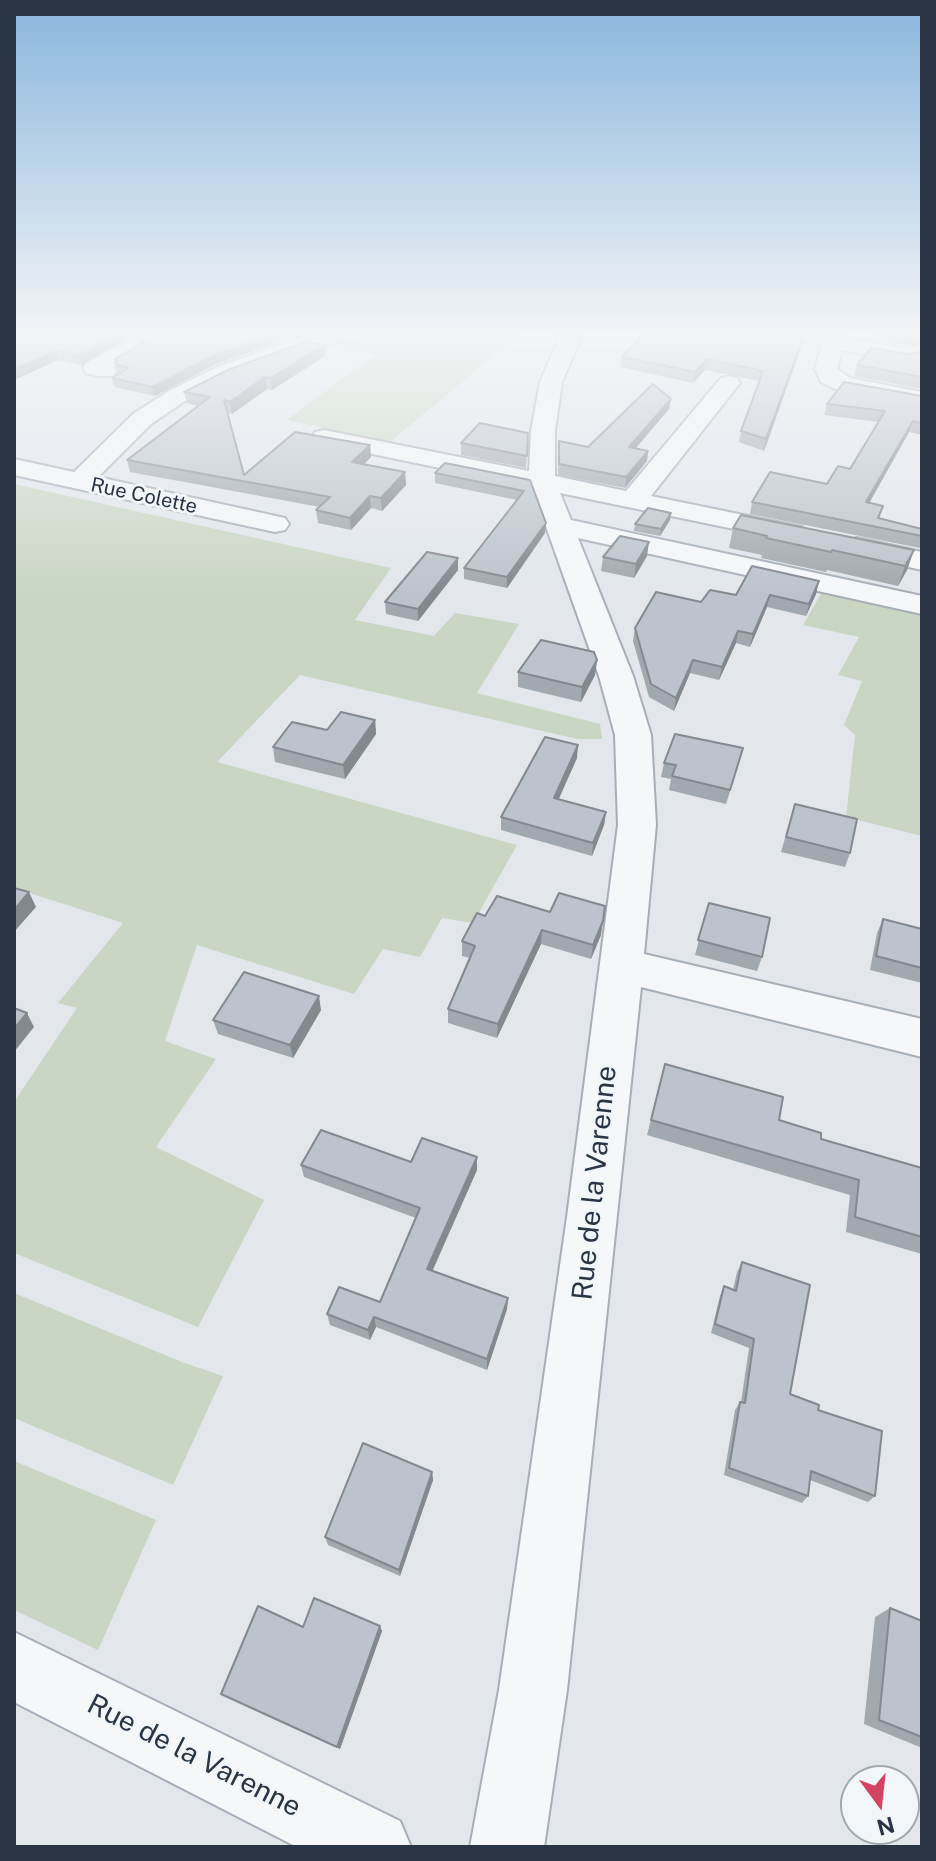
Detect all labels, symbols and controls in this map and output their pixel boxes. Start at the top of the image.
street label: Rue Colette [89,473,199,519]
street label: Rue de la Varenne [566,1064,624,1302]
street label: Rue de la Varenne [81,1688,307,1824]
north arrow [840,1765,920,1845]
text: N [874,1811,897,1841]

